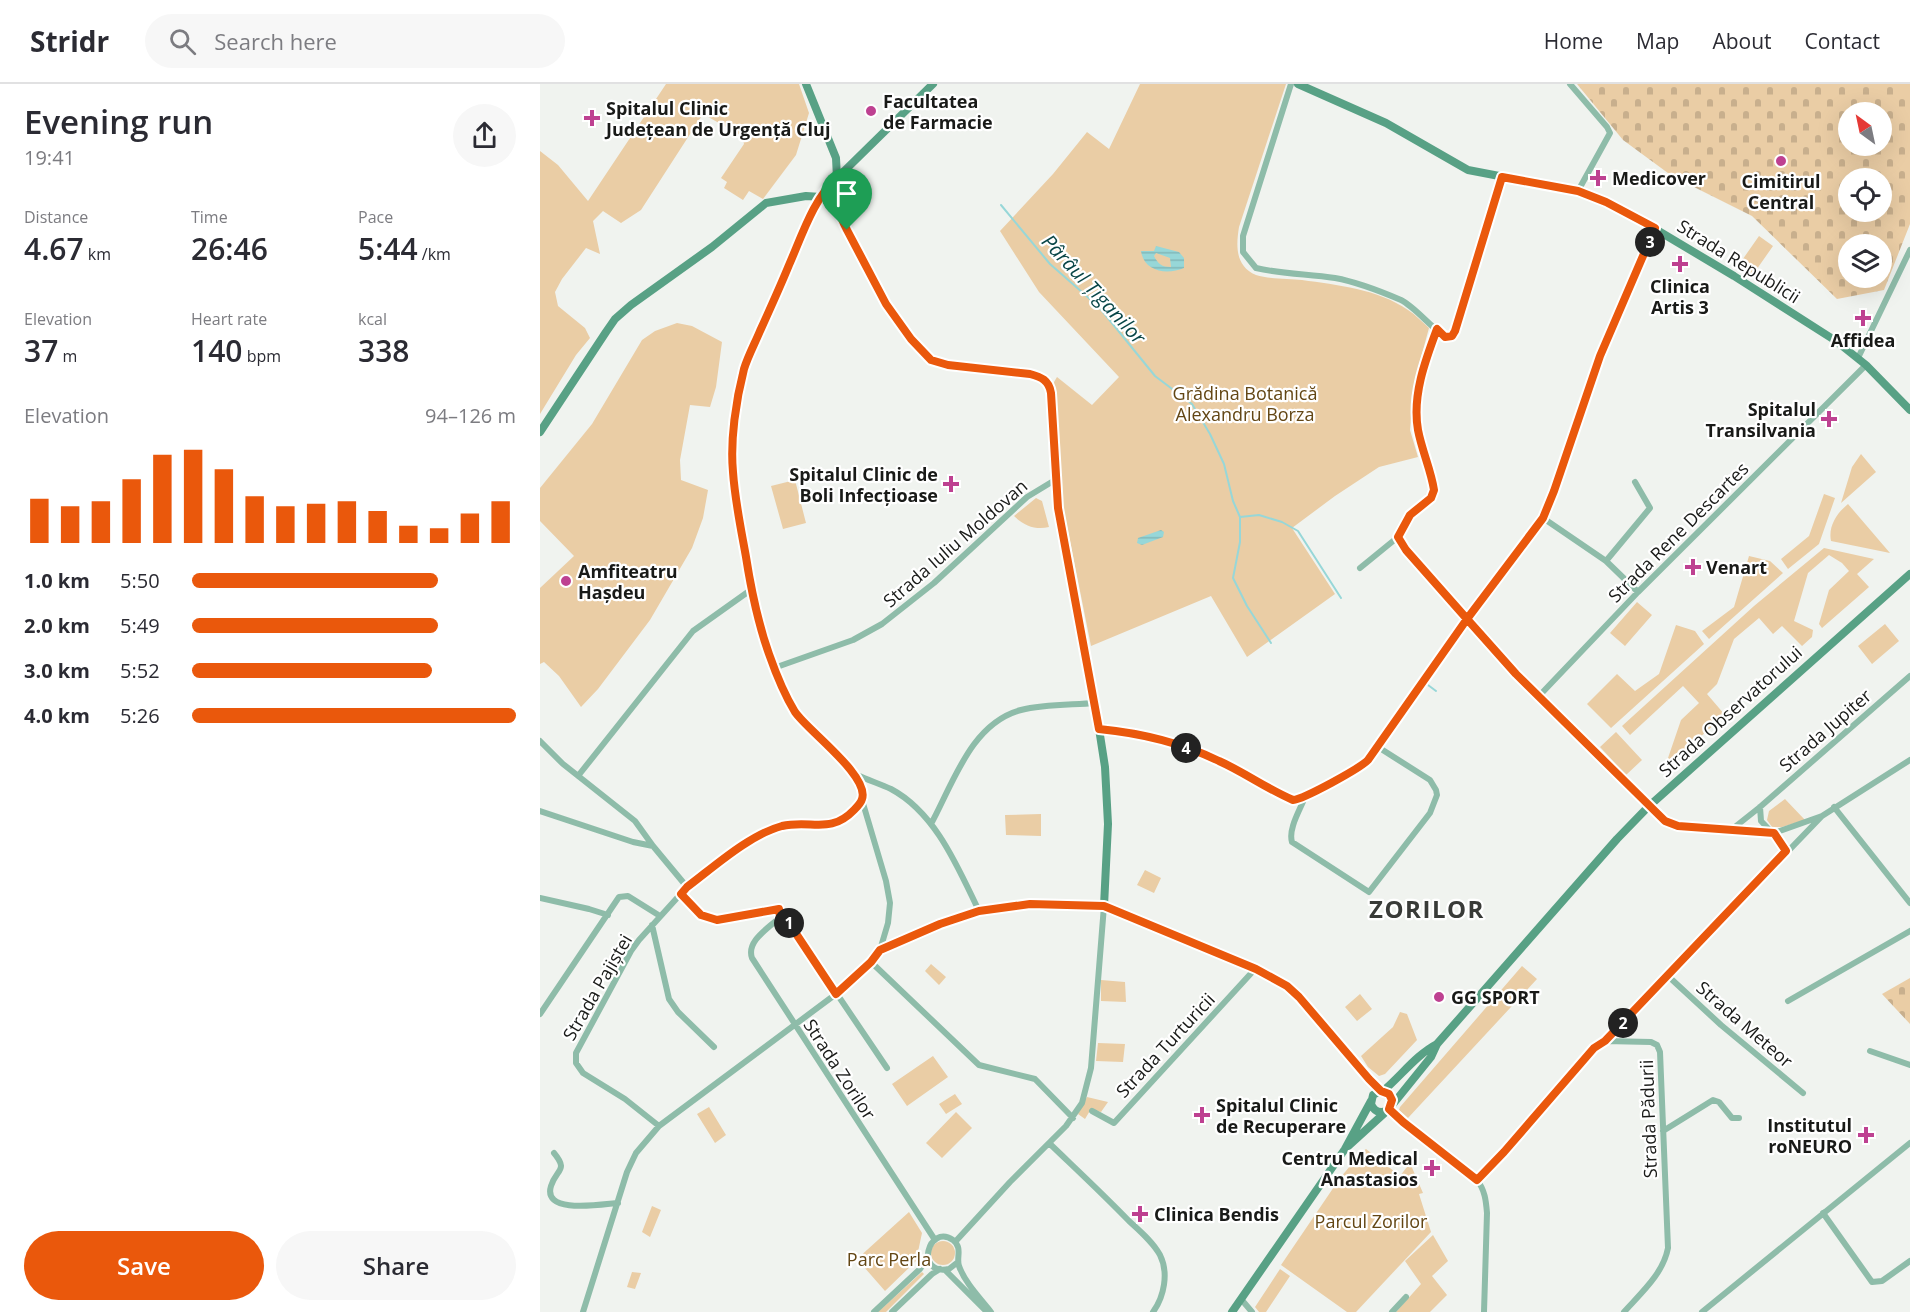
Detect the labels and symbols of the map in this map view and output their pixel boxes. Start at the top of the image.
place label: Facultatea de Farmacie [883,89,993,134]
place label: Spitalul Clinic Județean de Urgență Cluj [604,96,830,141]
north arrow [1838,102,1892,156]
marker: Facultatea de Farmacie [864,104,878,118]
marker: Spitalul Clinic Județean de Urgență Cluj [583,109,601,127]
marker: Cimitirul Central [1774,154,1788,168]
place label: Medicover [1612,166,1706,190]
pin [821,168,872,230]
marker: Medicover [1589,169,1607,187]
place label: Cimitirul Central [1742,169,1820,214]
street label: Strada Republicii [1673,214,1805,308]
pin: 3 [1635,227,1665,257]
water label: Pârâul Țiganilor [1036,228,1153,351]
marker: Clinica Artis 3 [1671,255,1689,273]
place label: Clinica Artis 3 [1650,274,1710,319]
marker: Affidea [1854,309,1872,327]
place label: Affidea [1831,328,1895,352]
park label: Grădina Botanică Alexandru Borza [1173,381,1317,426]
place label: Spitalul Transilvania [1705,397,1816,442]
marker: Spitalul Transilvania [1820,410,1838,428]
street label: Strada Rene Descartes [1603,457,1753,607]
place label: Spitalul Clinic de Boli Infecțioase [789,462,938,507]
street label: Strada Iuliu Moldovan [878,474,1032,612]
marker: Spitalul Clinic de Boli Infecțioase [942,475,960,493]
place label: Venart [1706,555,1767,579]
marker: Venart [1684,558,1702,576]
place label: Amfiteatru Hașdeu [578,559,678,604]
marker: Amfiteatru Hașdeu [559,574,573,588]
street label: Strada Observatorului [1653,640,1807,782]
street label: Strada Jupiter [1774,683,1877,777]
pin: 4 [1171,733,1201,763]
district label: ZORILOR [1369,892,1485,925]
pin: 1 [774,908,804,938]
street label: Strada Pajiștei [557,930,637,1044]
street label: Strada Meteor [1692,975,1799,1073]
place label: GG SPORT [1451,985,1540,1009]
street label: Strada Turturicii [1110,988,1220,1102]
marker: GG SPORT [1432,990,1446,1004]
pin: 2 [1608,1008,1638,1038]
street label: Strada Zorilor [799,1014,882,1124]
street label: Strada Pădurii [1634,1059,1662,1179]
place label: Spitalul Clinic de Recuperare [1216,1093,1346,1138]
marker: Spitalul Clinic de Recuperare [1193,1106,1211,1124]
place label: Institutul roNEURO [1767,1113,1852,1158]
marker: Institutul roNEURO [1857,1126,1875,1144]
place label: Centru Medical Anastasios [1281,1146,1418,1191]
marker: Centru Medical Anastasios [1423,1159,1441,1177]
place label: Clinica Bendis [1154,1202,1279,1226]
marker: Clinica Bendis [1131,1205,1149,1223]
park label: Parcul Zorilor [1315,1209,1428,1233]
park label: Parc Perla [847,1247,931,1271]

